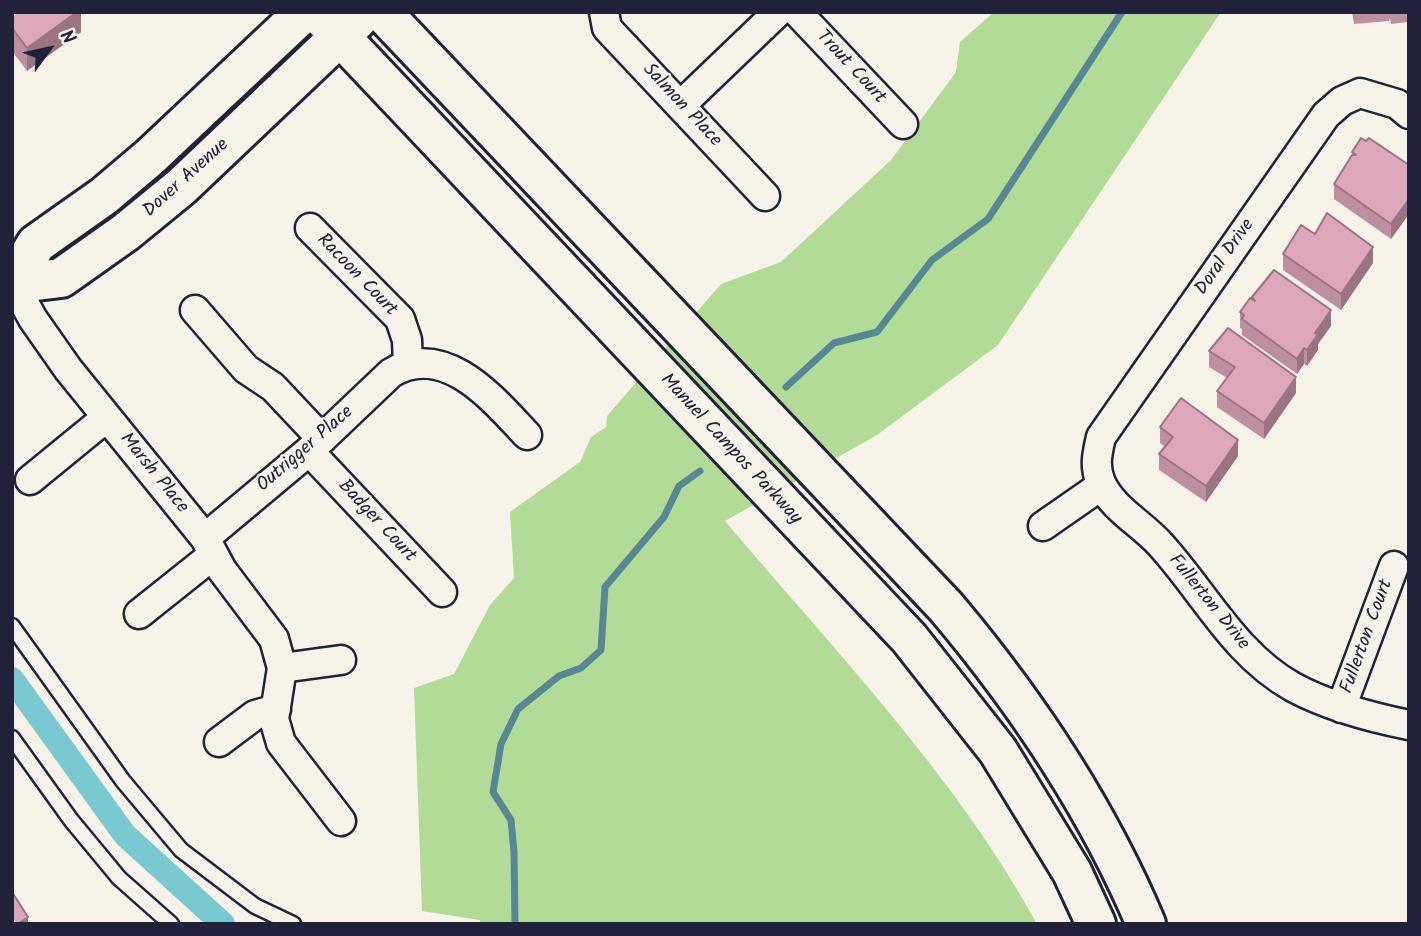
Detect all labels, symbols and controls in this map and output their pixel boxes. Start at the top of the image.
north arrow [14,14,84,84]
text: N [51,24,82,51]
street label: Trout Court [810,27,890,109]
street label: Salmon Place [637,59,725,153]
street label: Dover Avenue [140,135,234,223]
street label: Doral Drive [1191,215,1261,301]
street label: Racoon Court [311,230,401,322]
street label: Manuel Campos Parkway [654,370,806,530]
street label: Outrigger Place [253,402,359,498]
street label: Marsh Place [114,429,192,519]
street label: Badger Court [332,476,420,568]
street label: Fullerton Drive [1162,551,1254,655]
street label: Fullerton Court [1337,577,1399,697]

